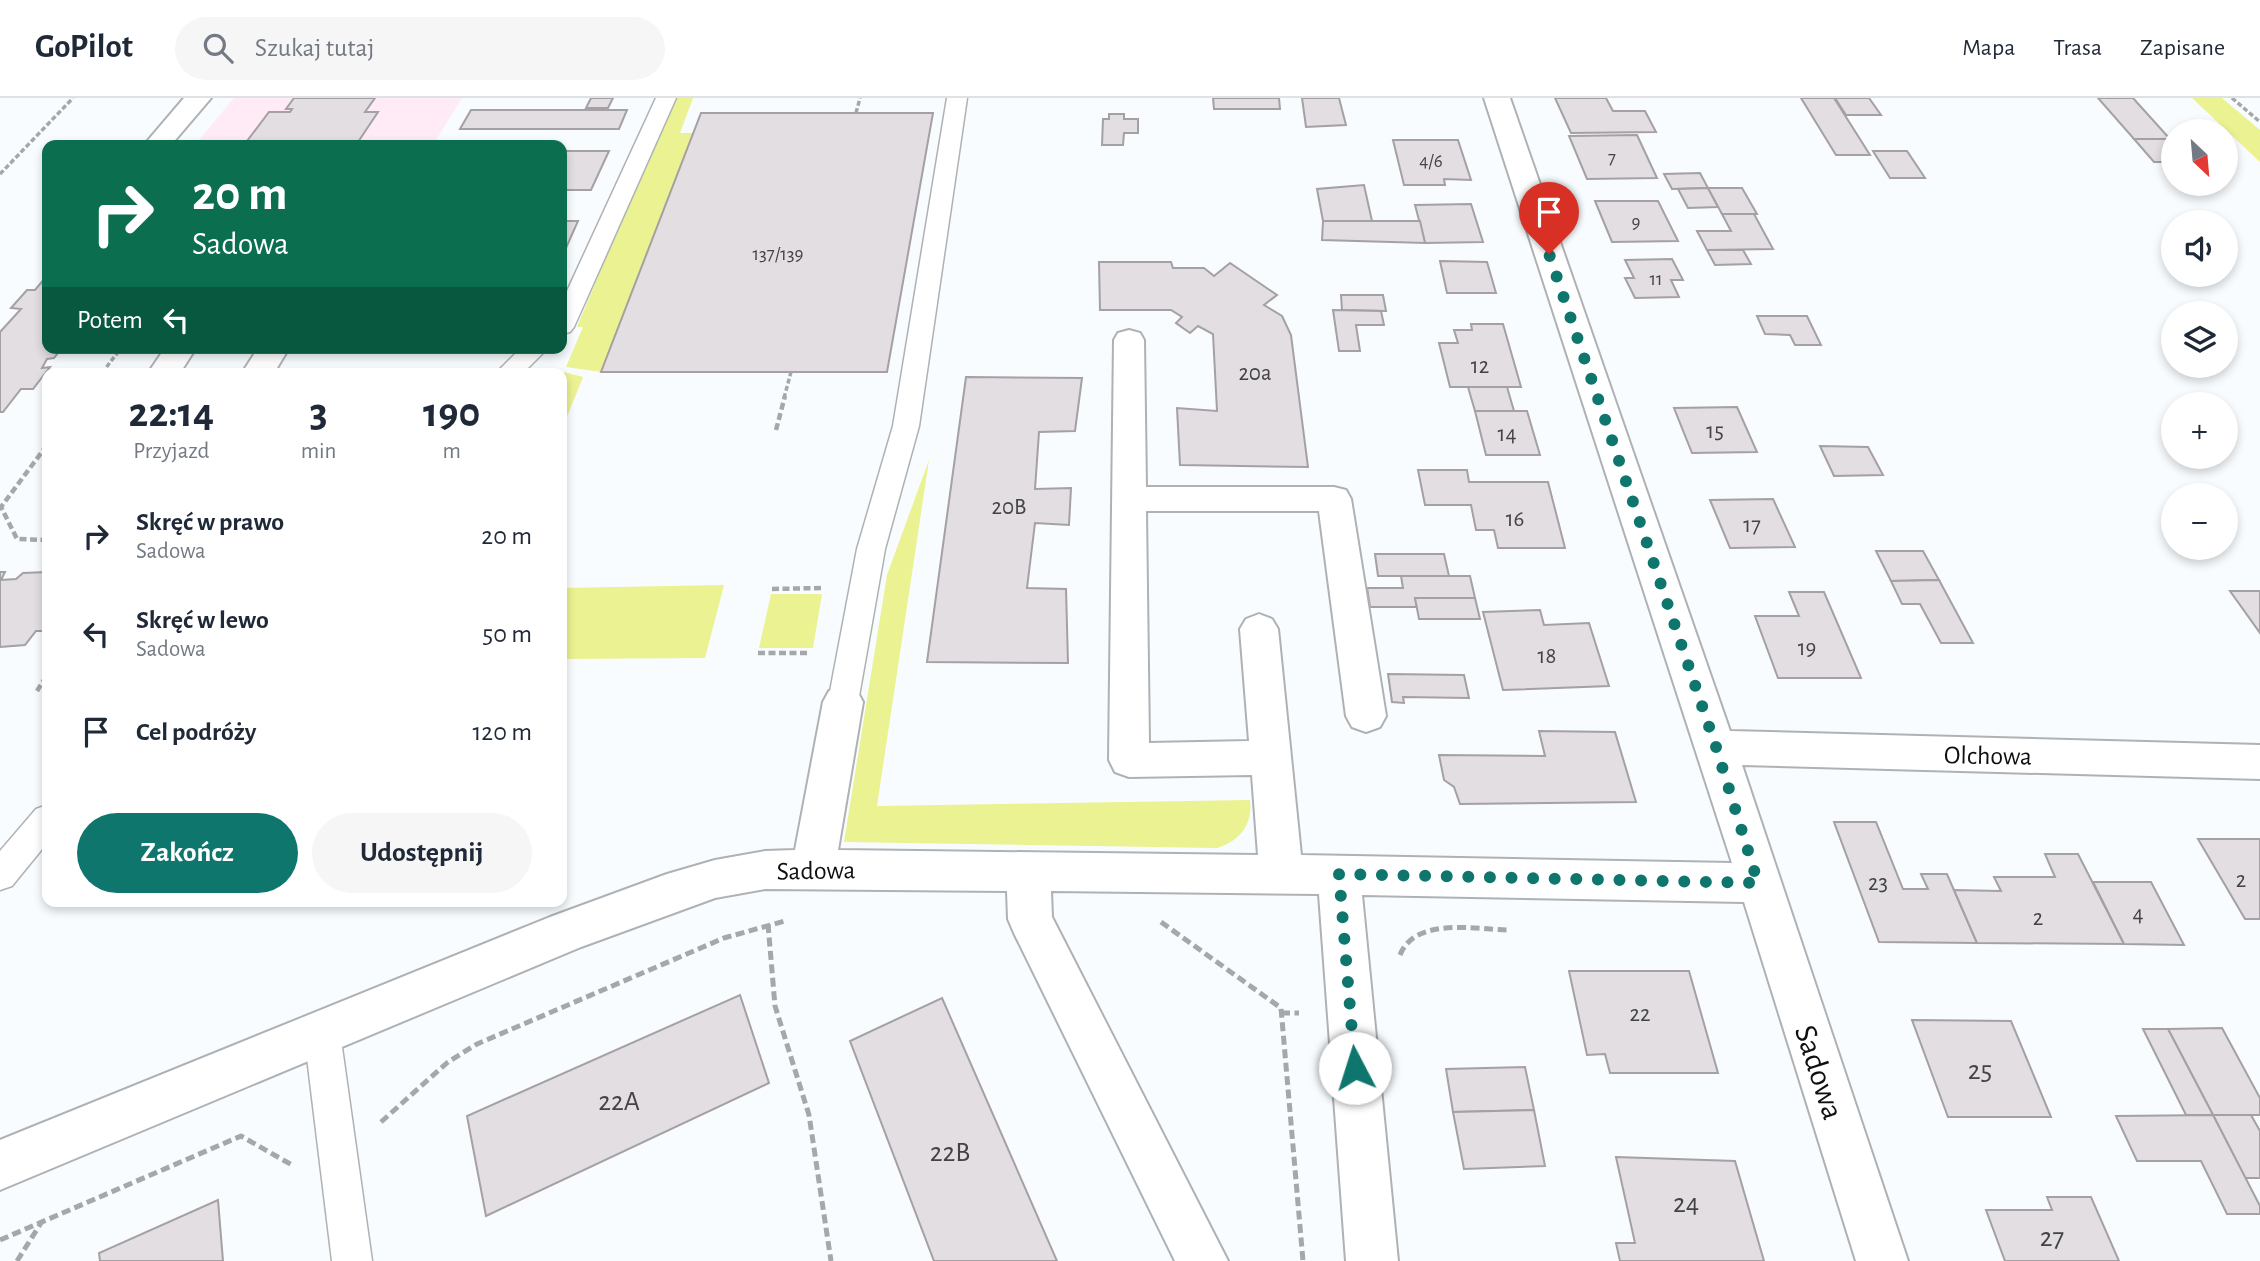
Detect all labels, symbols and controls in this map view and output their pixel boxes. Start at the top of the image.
search box [175,17,665,80]
icon: search [199,29,237,67]
text: GoPilot [35,31,133,64]
text: Szukaj tutaj [255,35,374,61]
text: Mapa [1962,36,2015,60]
text: Trasa [2053,36,2102,60]
text: Zapisane [2140,36,2225,60]
north arrow [2161,119,2238,196]
map controls [2161,119,2238,560]
house number: 7 [1608,149,1616,168]
house number: 4/6 [1419,152,1443,171]
icon: right [77,168,168,259]
text: 20 m [192,170,288,219]
pin [1519,182,1579,254]
icon: arrive [1530,193,1568,231]
button: sound [2161,210,2238,287]
house number: 9 [1632,213,1641,232]
text: Sadowa [192,228,289,260]
house number: 137/139 [752,245,804,264]
house number: 11 [1649,270,1663,289]
icon: left [157,301,195,339]
button: layers [2161,301,2238,378]
text: Potem [77,307,143,333]
house number: 12 [1471,355,1489,378]
house number: 20a [1238,362,1272,385]
text: 22:14 [129,392,214,434]
text: 3 [309,392,328,434]
text: 190 [423,392,480,434]
button: + [2161,392,2238,469]
house number: 15 [1706,420,1724,443]
house number: 14 [1498,423,1516,446]
text: Przyjazd [133,440,209,463]
text: min [301,440,336,463]
text: m [443,440,461,463]
button: − [2161,483,2238,560]
house number: 20B [992,496,1026,519]
house number: 16 [1506,508,1524,531]
text: Skręć w prawo [136,509,284,535]
house number: 17 [1743,514,1761,537]
icon: right [77,517,115,555]
text: 20 m [481,523,532,549]
text: Sadowa [136,540,206,563]
text: Skręć w lewo [136,607,269,633]
icon: left [77,615,115,653]
text: 50 m [482,621,532,647]
house number: 19 [1798,637,1816,660]
text: Sadowa [136,638,206,661]
house number: 18 [1538,645,1556,668]
icon: arrive [77,713,115,751]
text: Cel podróży [136,719,256,745]
text: 120 m [472,719,532,745]
street label: Olchowa [1944,742,2032,770]
button: Zakończ [77,813,298,893]
button: Udostępnij [312,813,532,893]
street label: Sadowa [776,857,856,885]
house number: 2 [2236,869,2246,892]
house number: 23 [1868,872,1888,895]
house number: 4 [2132,903,2144,926]
house number: 2 [2033,907,2043,930]
house number: 22 [1630,1003,1650,1026]
street label: Sadowa [1789,1021,1849,1123]
position arrow [1318,1031,1392,1105]
house number: 25 [1968,1057,1992,1085]
house number: 22A [598,1088,640,1116]
house number: 22B [930,1139,970,1167]
house number: 24 [1673,1190,1699,1218]
house number: 27 [2040,1224,2064,1252]

